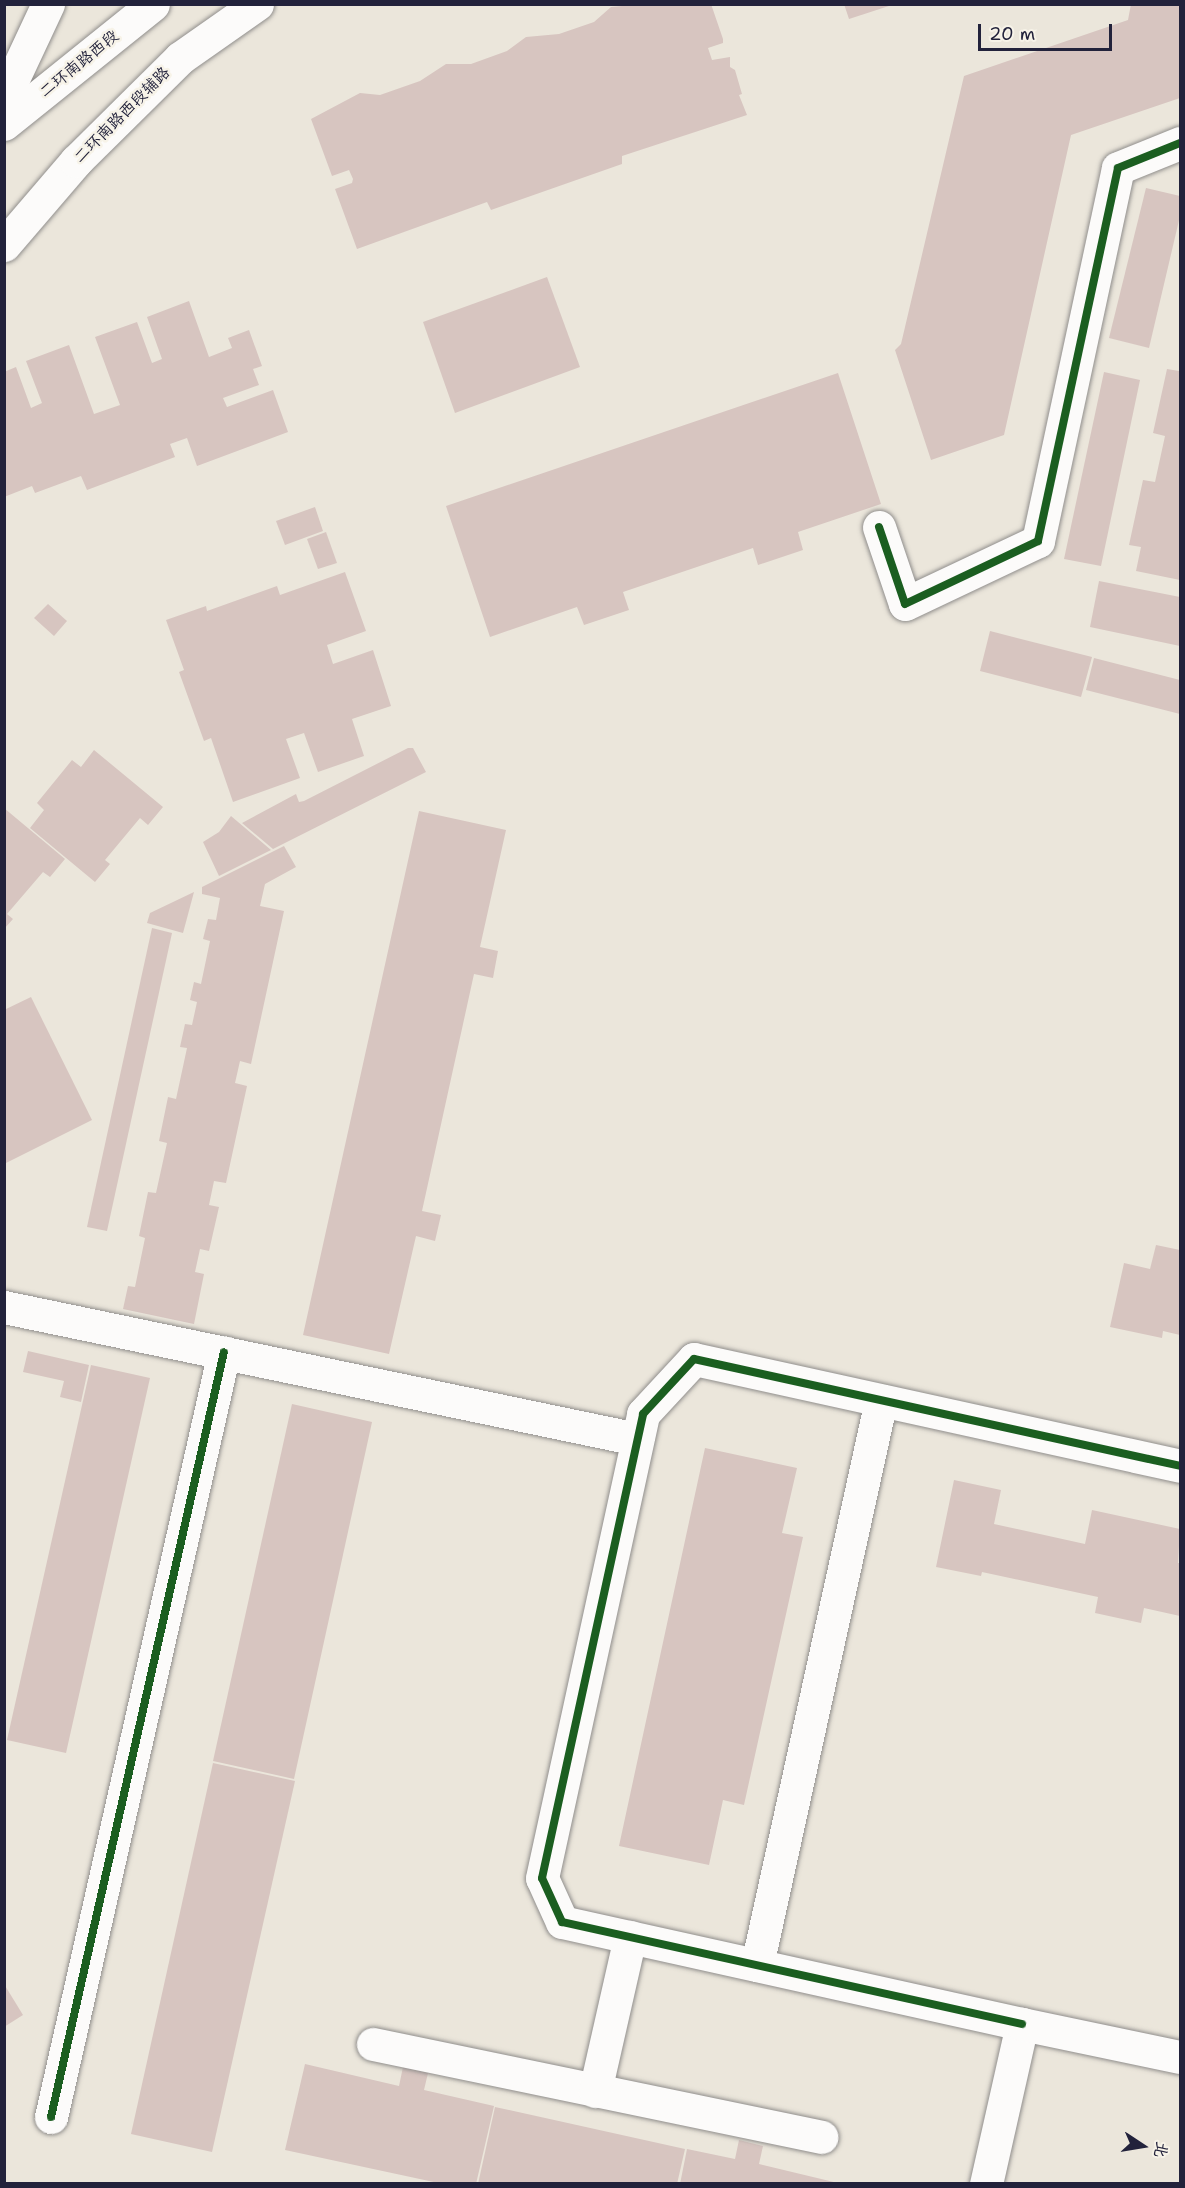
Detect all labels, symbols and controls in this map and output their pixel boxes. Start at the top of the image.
scale bar [981,12,1114,50]
text: 20 m [989,22,1035,46]
street label: 二环南路西段 [36,26,122,102]
street label: 二环南路西段辅路 [70,63,174,167]
north arrow [1113,2116,1173,2176]
text: 北 [1149,2140,1173,2160]

